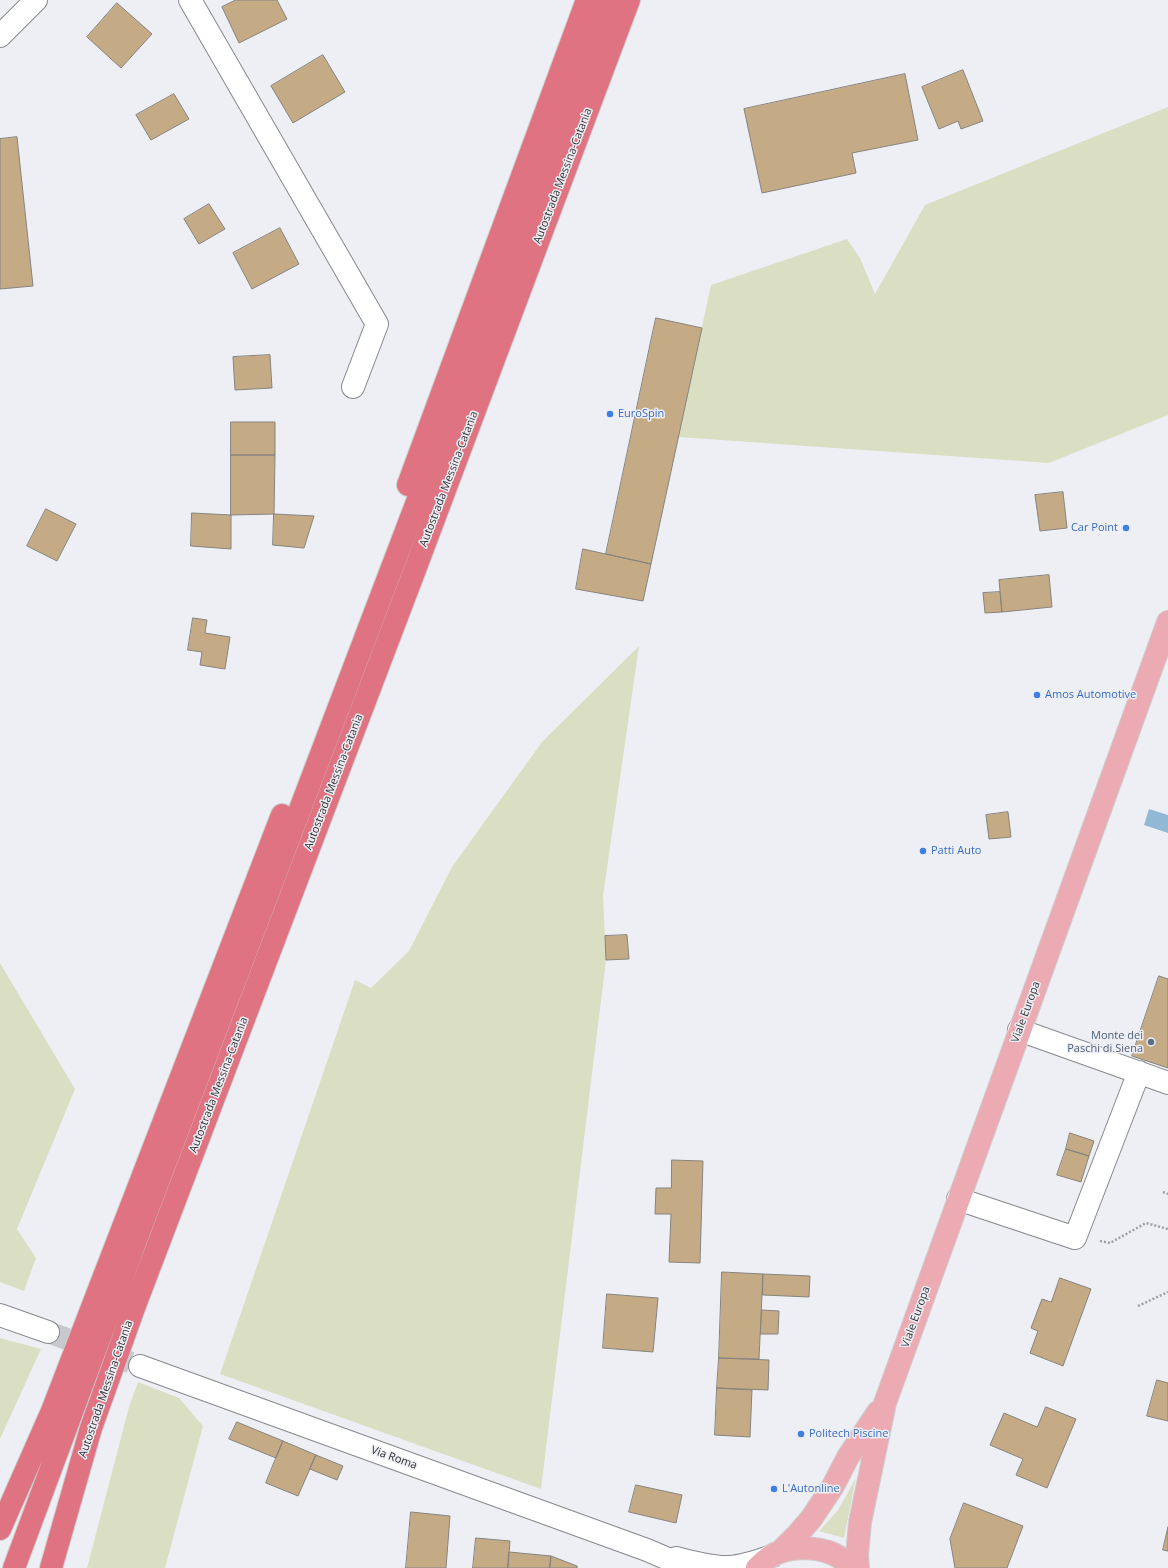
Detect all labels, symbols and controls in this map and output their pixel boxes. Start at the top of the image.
street label: Autostrada Messina-Catania [531,106,595,246]
place label: EuroSpin [618,407,664,421]
street label: Autostrada Messina-Catania [417,409,481,549]
marker: EuroSpin [605,409,615,419]
place label: Car Point [1071,521,1118,535]
marker: Car Point [1121,523,1131,533]
place label: Amos Automotive [1045,688,1136,702]
marker: Amos Automotive [1032,690,1042,700]
street label: Autostrada Messina-Catania [302,712,366,852]
place label: Patti Auto [931,844,981,858]
marker: Patti Auto [918,846,928,856]
street label: Viale Europa [1009,980,1043,1044]
street label: Autostrada Messina-Catania [187,1015,251,1155]
place label: Monte dei Paschi di Siena [1067,1029,1143,1055]
marker: Monte dei Paschi di Siena [1146,1037,1156,1047]
street label: Viale Europa [899,1285,933,1349]
street label: Autostrada Messina-Catania [76,1319,136,1459]
place label: Politech Piscine [809,1427,888,1441]
marker: Politech Piscine [796,1429,806,1439]
street label: Via Roma [369,1444,419,1472]
place label: L'Autonline [782,1482,840,1496]
marker: L'Autonline [769,1484,779,1494]

